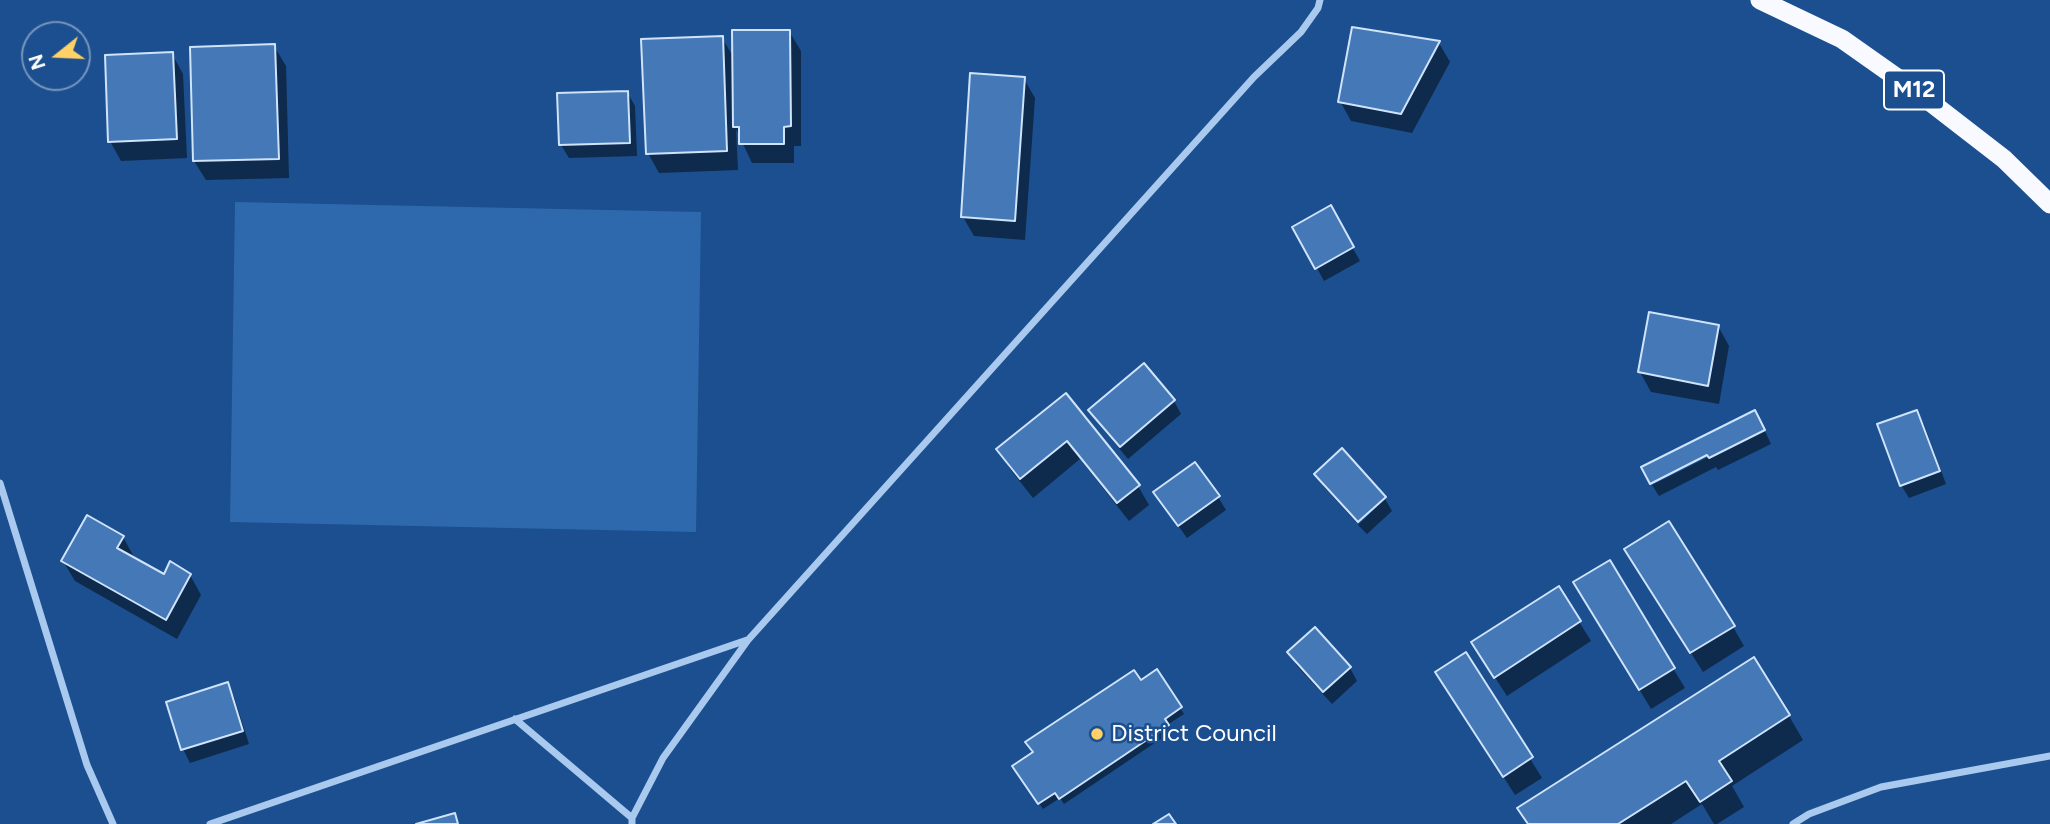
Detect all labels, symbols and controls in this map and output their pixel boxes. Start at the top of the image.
north arrow [21,21,91,91]
text: N [24,51,51,73]
road number: M12 [1884,71,1944,110]
place label: District Council [1111,720,1277,748]
marker: District Council [1089,726,1105,742]

